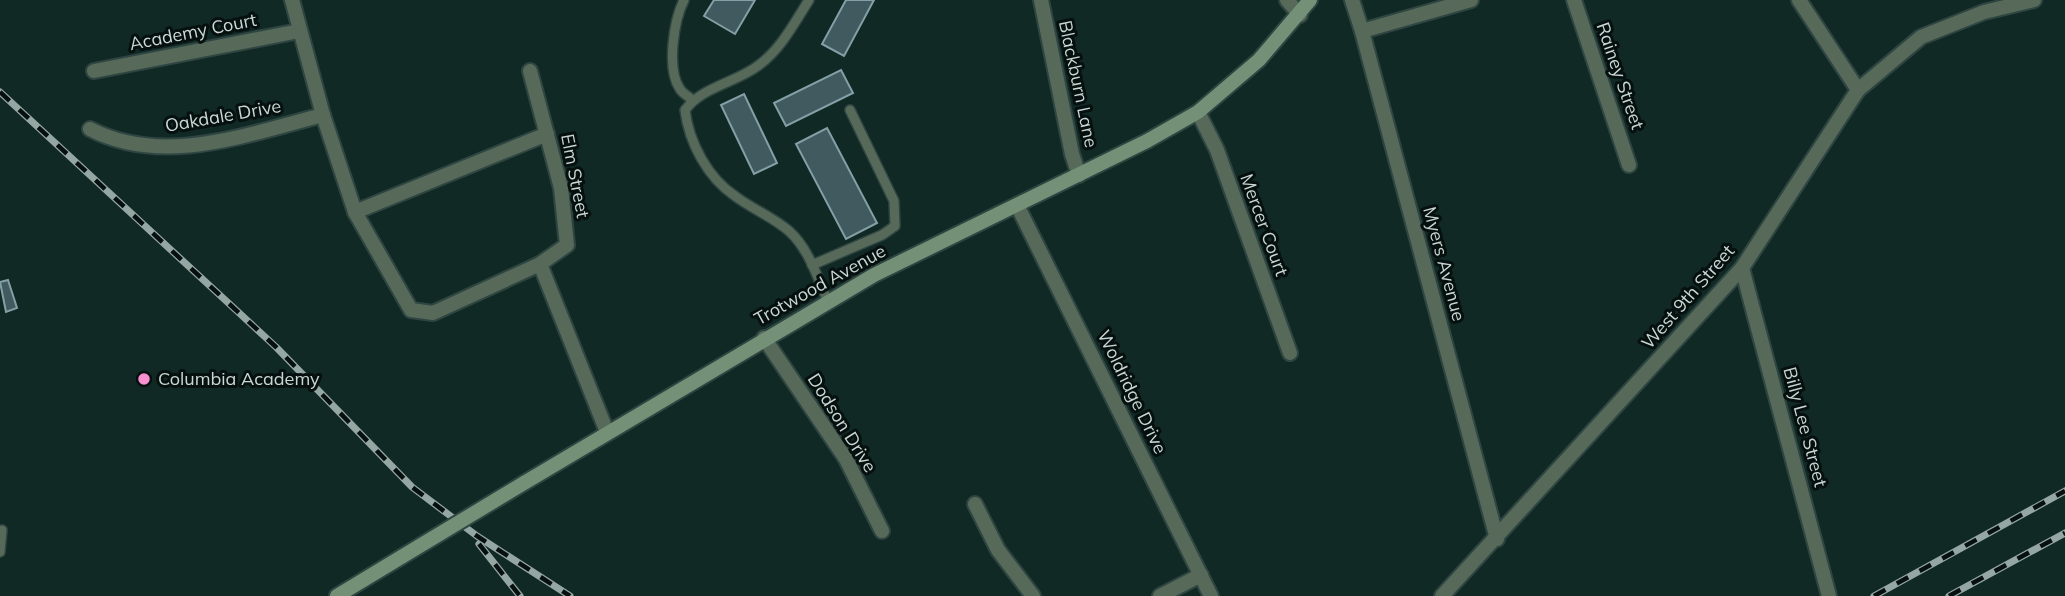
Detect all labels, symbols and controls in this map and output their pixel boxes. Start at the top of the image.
street label: Academy Court [127,8,258,55]
street label: Blackburn Lane [1054,18,1103,150]
street label: Rainey Street [1591,19,1650,132]
street label: Oakdale Drive [163,94,283,137]
street label: Elm Street [556,132,595,220]
street label: Mercer Court [1235,171,1294,279]
street label: Myers Avenue [1418,204,1471,324]
street label: Trotwood Avenue [750,239,890,330]
street label: West 9th Street [1636,240,1739,354]
street label: Woldridge Drive [1093,326,1172,457]
street label: Billy Lee Street [1778,364,1833,489]
place label: Columbia Academy [158,367,320,390]
street label: Dodson Drive [803,369,882,477]
marker: Columbia Academy [136,371,152,387]

